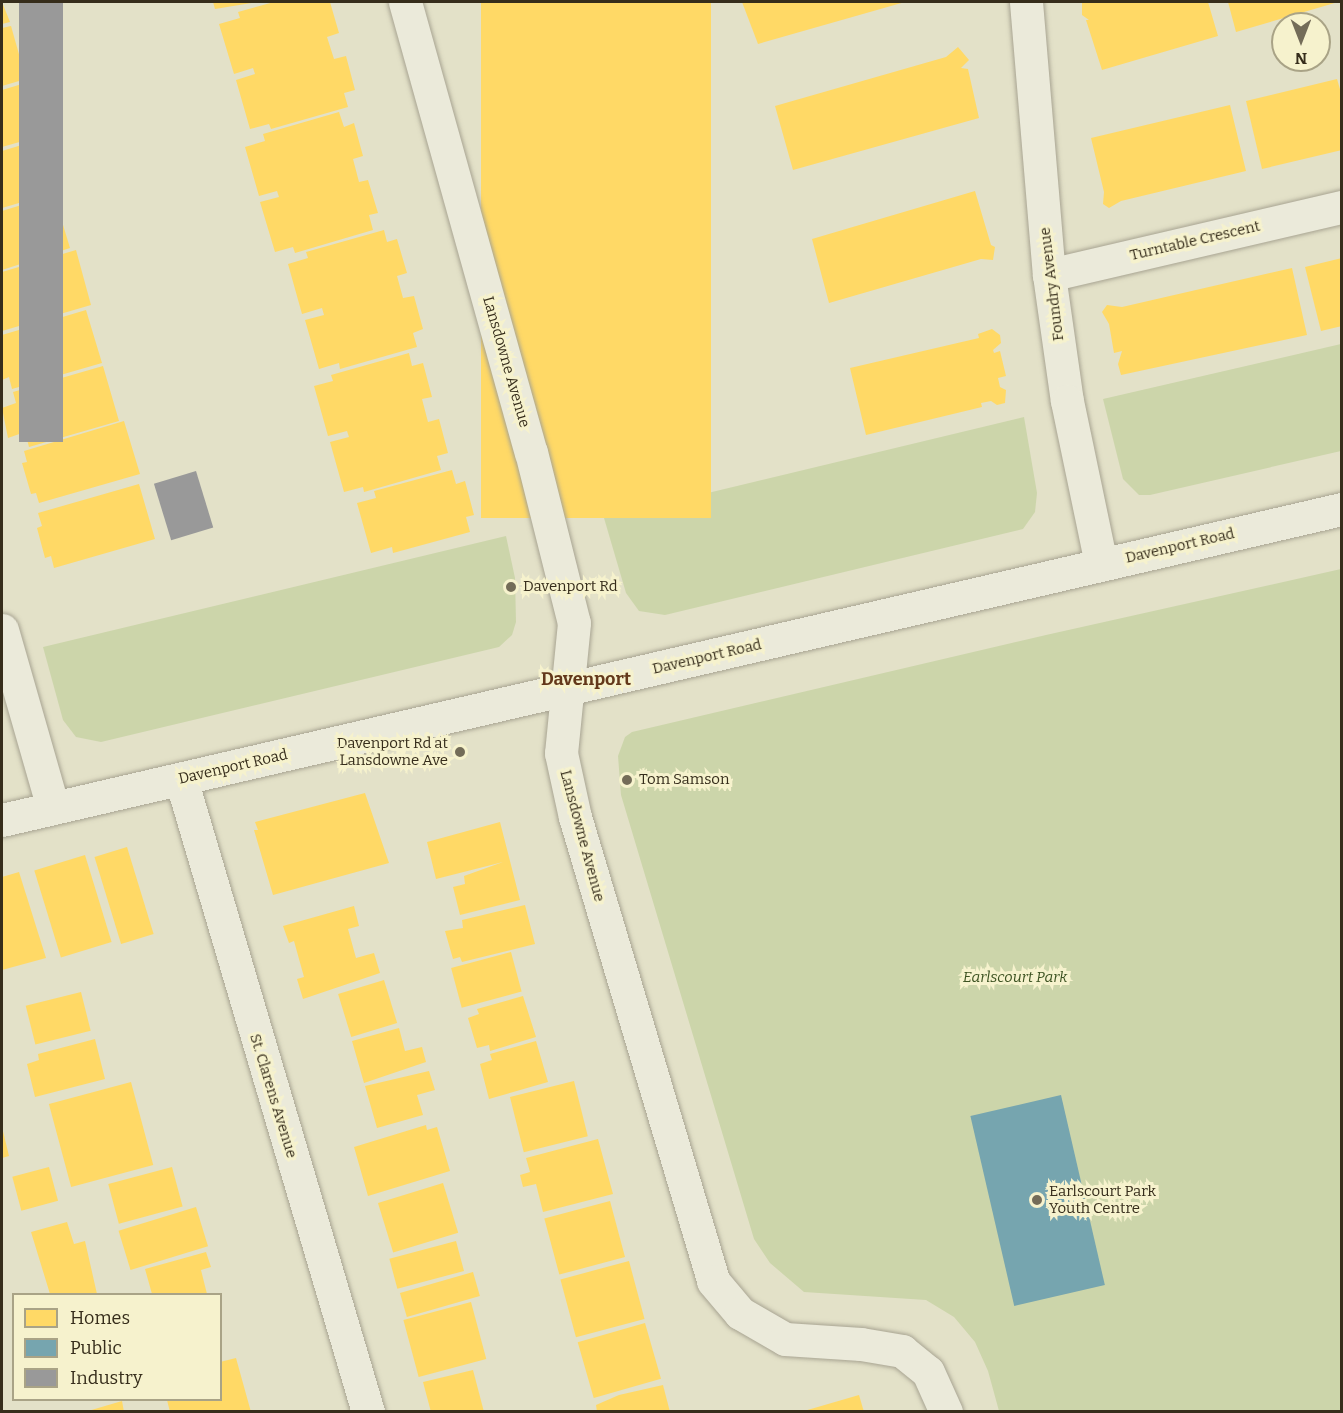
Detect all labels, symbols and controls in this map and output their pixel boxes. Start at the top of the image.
north arrow [1271,12,1331,72]
text: N [1295,49,1307,68]
street label: Turntable Crescent [1128,217,1262,265]
street label: Foundry Avenue [1036,226,1068,342]
street label: Lansdowne Avenue [479,294,533,430]
street label: Davenport Road [1124,525,1236,567]
place label: Davenport Rd [523,578,618,596]
marker: Davenport Rd [504,580,518,594]
street label: Davenport Road [651,636,763,678]
district label: Davenport [541,668,631,690]
place label: Davenport Rd at Lansdowne Ave [337,734,448,769]
marker: Davenport Rd at Lansdowne Ave [453,745,467,759]
street label: Davenport Road [177,746,289,788]
street label: Lansdowne Avenue [556,768,608,904]
place label: Tom Samson [639,771,729,789]
marker: Tom Samson [620,773,634,787]
park label: Earlscourt Park [963,969,1067,987]
street label: St. Clarens Avenue [246,1032,300,1160]
place label: Earlscourt Park Youth Centre [1049,1182,1156,1217]
marker: Earlscourt Park Youth Centre [1030,1193,1044,1207]
legend [12,1293,222,1401]
text: Homes [70,1307,130,1329]
text: Public [70,1337,122,1359]
text: Industry [70,1367,142,1389]

